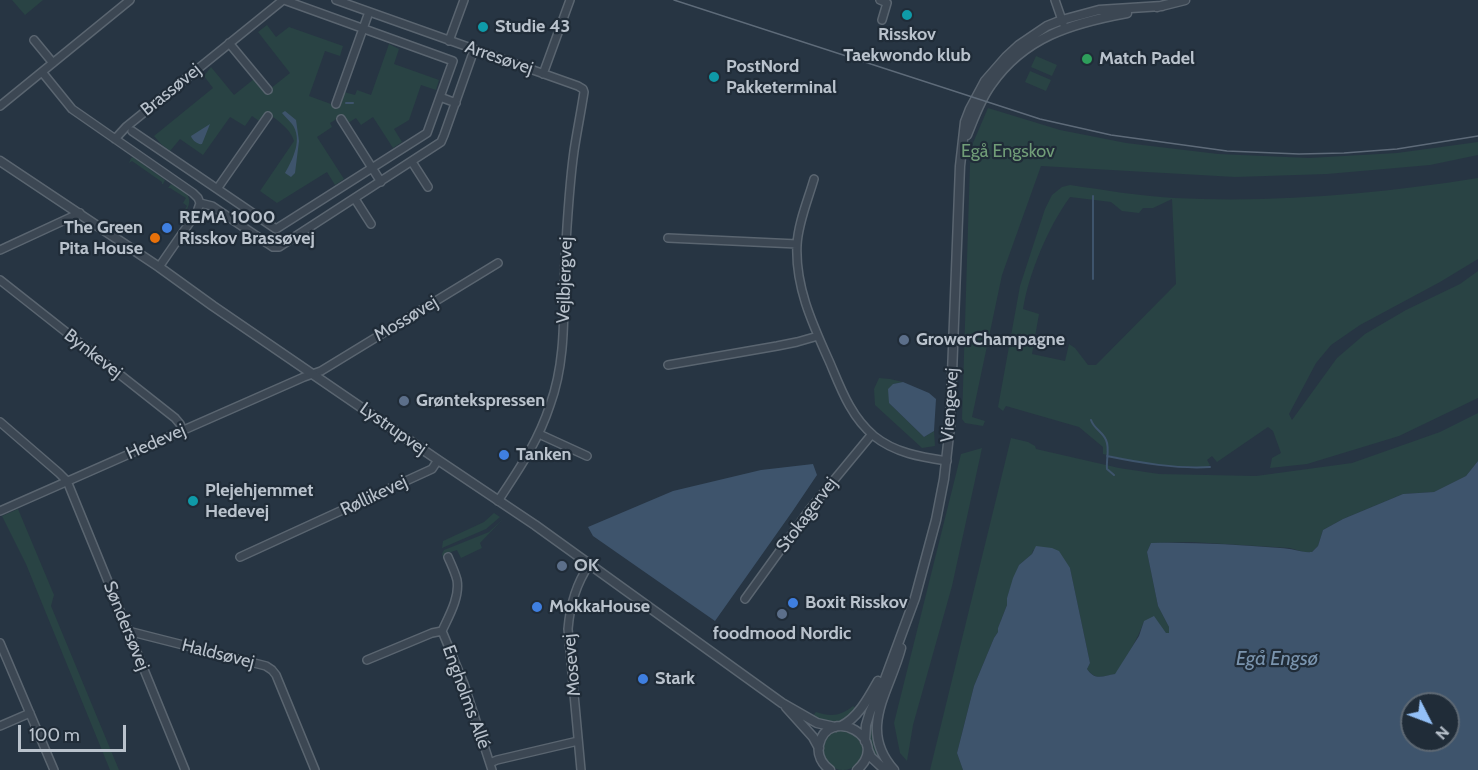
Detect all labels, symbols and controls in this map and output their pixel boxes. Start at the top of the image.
marker: Risskov Taekwondo klub [900,8,914,22]
place label: Studie 43 [495,16,570,38]
marker: Studie 43 [476,20,490,34]
place label: Risskov Taekwondo klub [843,24,971,66]
street label: Arresøvej [462,36,536,80]
place label: Match Padel [1099,48,1195,70]
marker: Match Padel [1080,52,1094,66]
place label: PostNord Pakketerminal [726,56,837,98]
street label: Brassøvej [137,59,205,121]
marker: PostNord Pakketerminal [707,70,721,84]
park label: Egå Engskov [961,141,1055,163]
place label: REMA 1000 Risskov Brassøvej [179,207,315,250]
place label: The Green Pita House [59,217,143,260]
marker: REMA 1000 Risskov Brassøvej [160,221,174,235]
marker: The Green Pita House [148,231,162,245]
street label: Vejlbjergvej [553,236,577,324]
street label: Mossøvej [370,292,442,346]
street label: Bynkevej [60,325,126,383]
place label: GrowerChampagne [916,329,1065,351]
marker: GrowerChampagne [897,333,911,347]
street label: Viengevej [937,367,963,443]
place label: Grøntekspressen [416,390,545,412]
marker: Grøntekspressen [397,394,411,408]
street label: Lystrupvej [355,398,431,460]
street label: Hedevej [123,419,189,465]
place label: Tanken [516,444,571,466]
marker: Tanken [497,448,511,462]
street label: Røllikevej [337,471,411,521]
street label: Stokagervej [772,473,842,557]
place label: Plejehjemmet Hedevej [205,480,313,522]
marker: Plejehjemmet Hedevej [186,494,200,508]
place label: OK [574,555,599,577]
marker: OK [555,559,569,573]
street label: Søndersøvej [98,578,154,674]
place label: Boxit Risskov [805,592,908,614]
place label: MokkaHouse [549,596,650,618]
marker: Boxit Risskov [786,596,800,610]
marker: MokkaHouse [530,600,544,614]
marker: foodmood Nordic [775,607,789,621]
place label: foodmood Nordic [713,623,851,645]
street label: Mosevej [559,633,585,697]
street label: Haldsøvej [179,635,257,673]
street label: Engholms Allé [437,642,495,752]
water label: Egå Engsø [1236,647,1318,671]
place label: Stark [655,668,695,690]
marker: Stark [636,672,650,686]
north arrow [1400,692,1460,752]
scale bar [21,713,129,751]
text: N [1431,722,1453,744]
text: 100 m [29,724,80,746]

